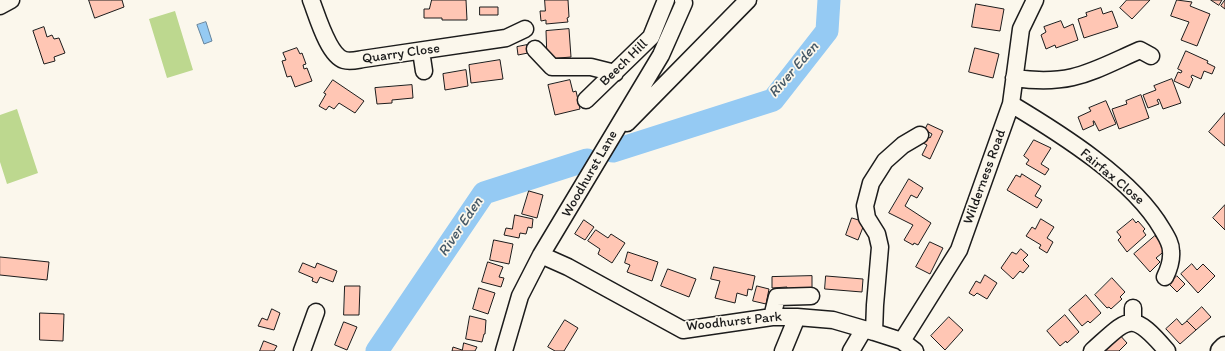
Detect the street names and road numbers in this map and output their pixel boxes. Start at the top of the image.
street label: Beech Hill [596,36,652,90]
street label: Quarry Close [361,40,441,68]
street label: Wilderness Road [960,127,1010,227]
street label: Woodhurst Lane [558,128,622,220]
street label: Fairfax Close [1076,145,1148,209]
street label: Woodhurst Park [685,309,783,335]

